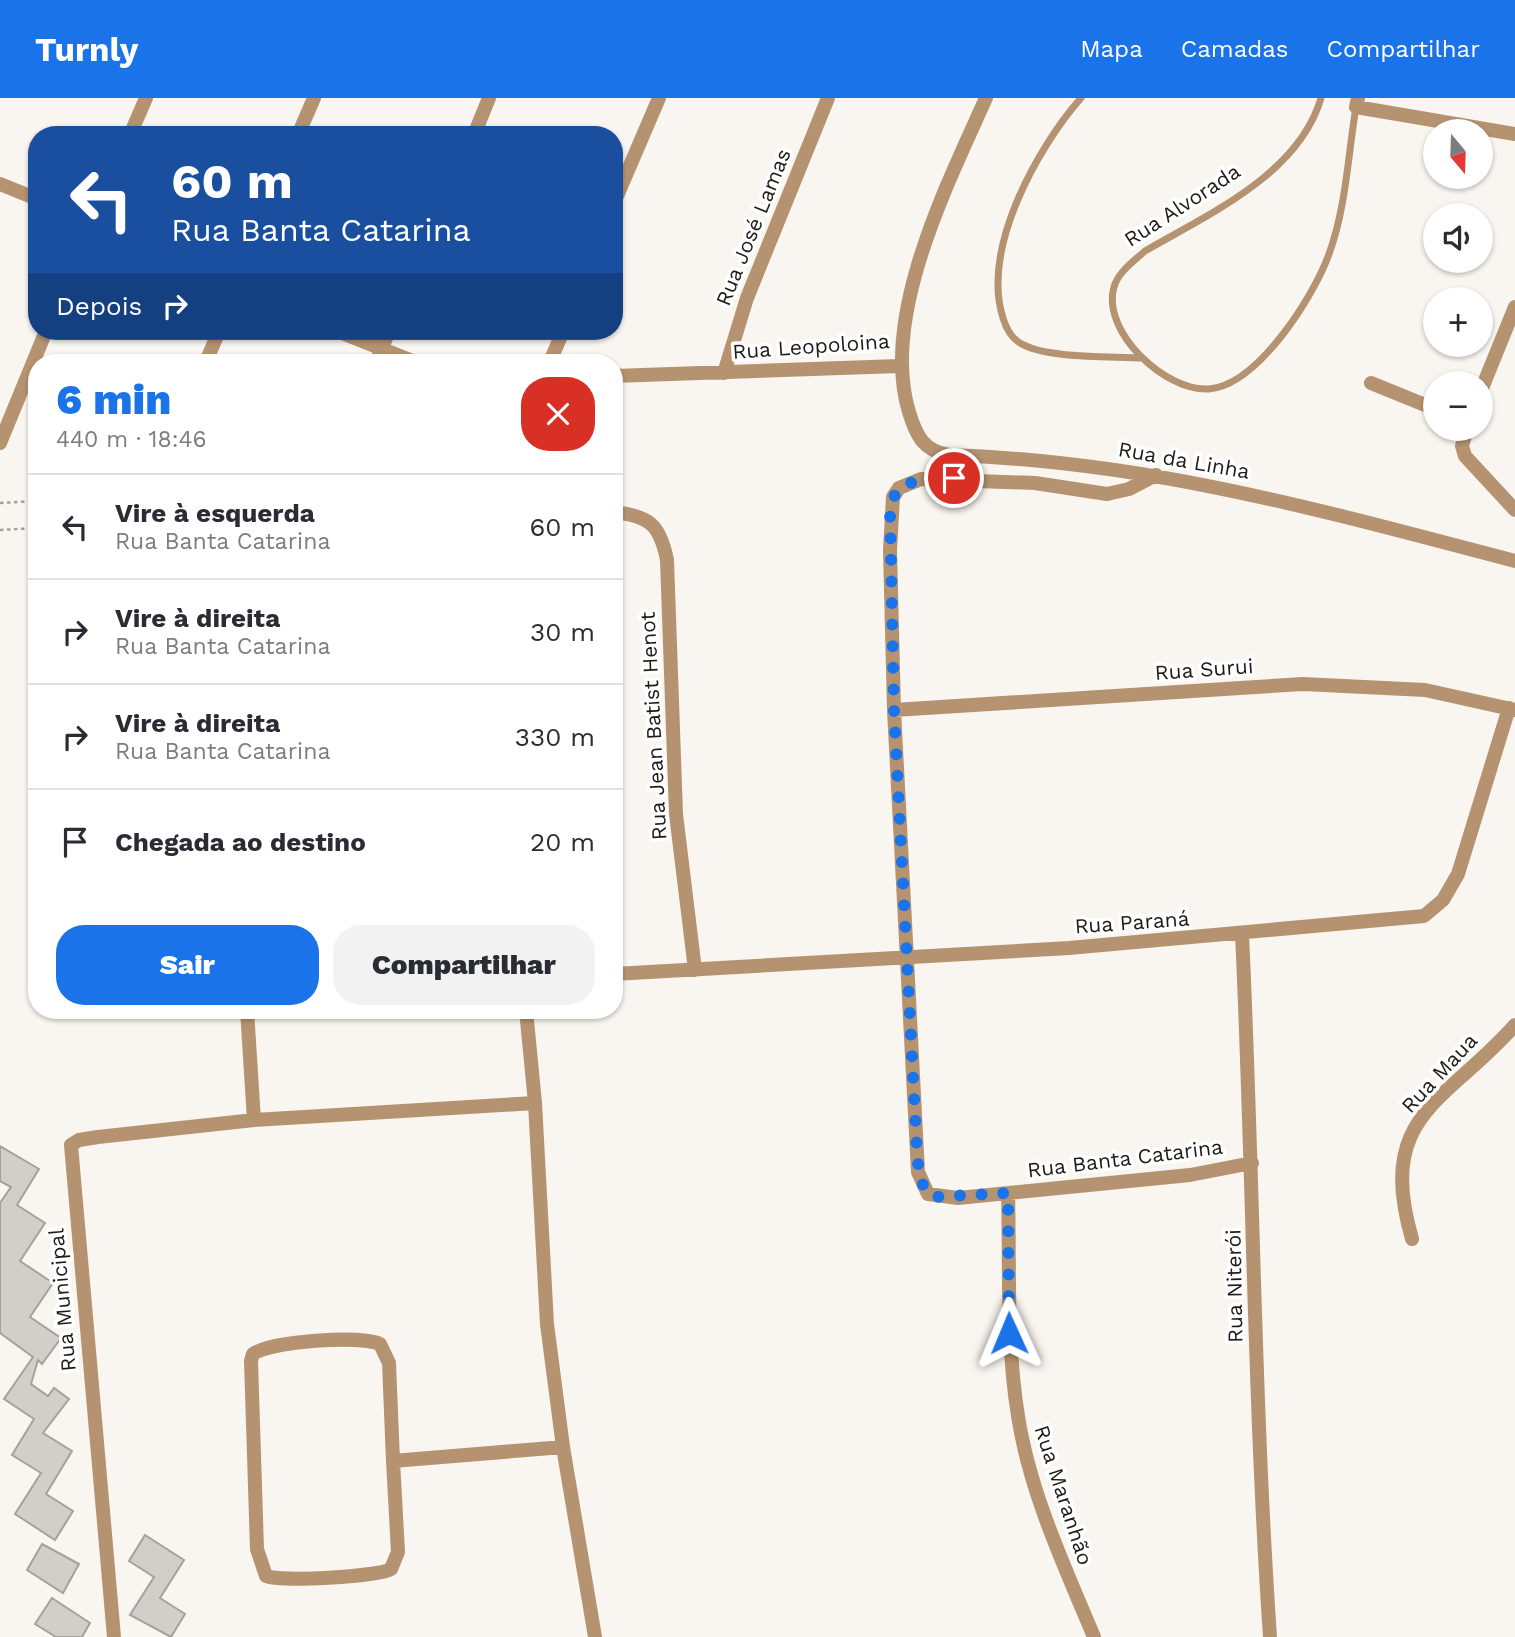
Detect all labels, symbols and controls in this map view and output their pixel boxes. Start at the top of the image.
text: Turnly [35,30,138,69]
text: Mapa [1080,35,1143,63]
text: Camadas [1181,35,1289,63]
text: Compartilhar [1327,35,1480,63]
north arrow [1423,119,1493,189]
map controls [1423,119,1493,441]
street label: Rua José Lamas [710,145,796,309]
text: 60 m [171,152,293,210]
icon: left [56,154,147,245]
street label: Rua Alvorada [1119,158,1245,252]
button: sound [1423,203,1493,273]
text: Rua Banta Catarina [171,211,471,249]
icon: right [156,287,194,325]
button: + [1423,287,1493,357]
text: Depois [56,291,142,321]
street label: Rua Leopoloina [732,328,891,364]
button: − [1423,371,1493,441]
text: 6 min [56,375,171,424]
button: close [521,377,595,451]
text: 440 m · 18:46 [56,426,207,453]
street label: Rua da Linha [1116,436,1252,484]
pin [924,448,984,508]
icon: arrive [935,459,973,497]
text: Vire à esquerda [115,498,315,528]
icon: left [56,508,94,546]
text: 60 m [529,512,595,542]
text: Rua Banta Catarina [115,528,330,555]
text: Vire à direita [115,603,280,633]
street label: Rua Jean Batist Henot [635,611,671,841]
icon: right [56,613,94,651]
text: 30 m [530,617,595,647]
text: Rua Banta Catarina [115,633,330,660]
street label: Rua Surui [1154,653,1254,685]
text: Vire à direita [115,708,280,738]
icon: right [56,718,94,756]
text: 330 m [515,722,595,752]
text: Rua Banta Catarina [115,738,330,765]
icon: arrive [56,823,94,861]
text: Chegada ao destino [115,827,366,857]
text: 20 m [530,827,595,857]
street label: Rua Paraná [1074,906,1190,938]
button: Sair [56,925,319,1005]
button: Compartilhar [333,925,595,1005]
street label: Rua Maua [1396,1028,1482,1118]
street label: Rua Banta Catarina [1026,1134,1224,1182]
street label: Rua Municipal [43,1227,81,1373]
street label: Rua Niterói [1221,1229,1247,1343]
position arrow [972,1296,1046,1370]
street label: Rua Maranhão [1030,1422,1098,1568]

